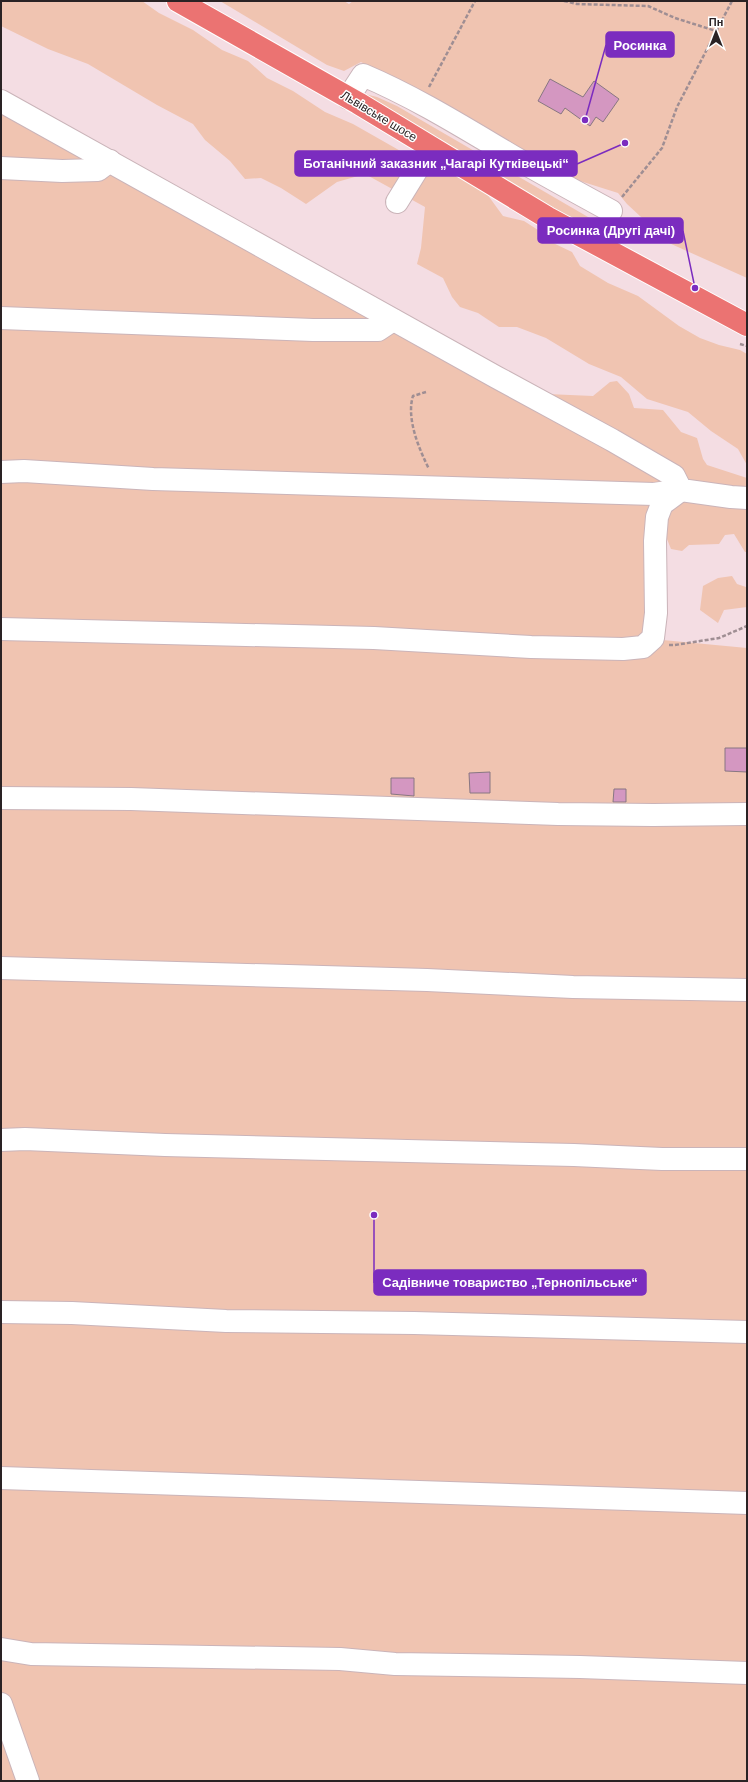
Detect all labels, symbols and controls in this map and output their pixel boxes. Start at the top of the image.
north arrow [696,12,736,52]
text: Пн [709,16,723,28]
callout: Росинка [606,32,674,57]
text: Росинка [614,38,667,53]
street label: Львівське шосе [339,88,420,144]
callout: Ботанічний заказник „Чагарі Кутківецькі“ [295,151,577,176]
text: Ботанічний заказник „Чагарі Кутківецькі“ [303,156,569,171]
callout: Росинка (Другі дачі) [538,218,683,243]
text: Росинка (Другі дачі) [547,223,675,238]
callout: Садівниче товариство „Тернопільське“ [374,1270,646,1295]
text: Садівниче товариство „Тернопільське“ [382,1275,638,1290]

